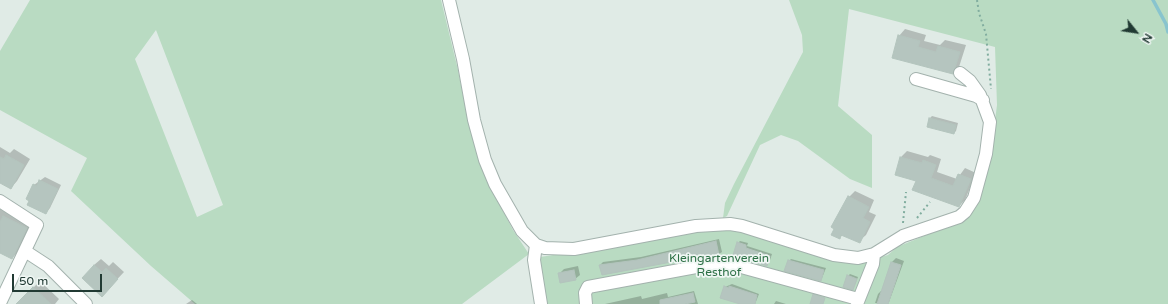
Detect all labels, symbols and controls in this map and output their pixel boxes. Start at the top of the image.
north arrow [1116,12,1156,52]
text: N [1139,31,1155,45]
park label: Kleingartenverein Resthof [669,252,769,280]
scale bar [14,266,104,292]
text: 50 m [19,274,48,288]

